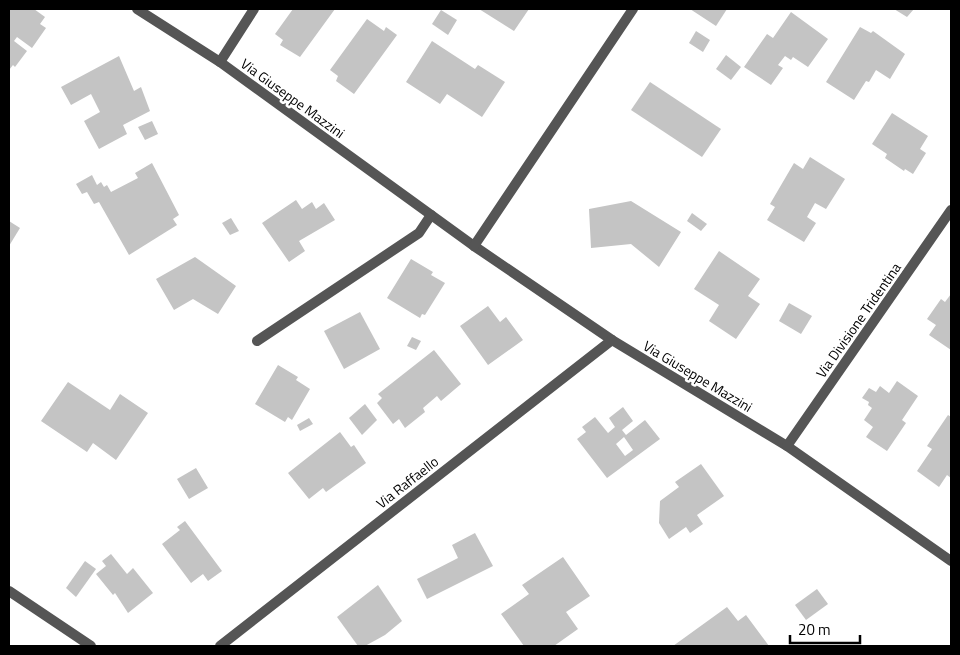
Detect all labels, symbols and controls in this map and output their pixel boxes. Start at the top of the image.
street label: Via Giuseppe Mazzini [237,53,349,143]
street label: Via Divisione Tridentina [810,258,906,382]
street label: Via Giuseppe Mazzini [639,335,757,417]
street label: Via Raffaello [371,451,443,513]
scale bar [790,612,860,644]
text: 20 m [798,618,831,641]

